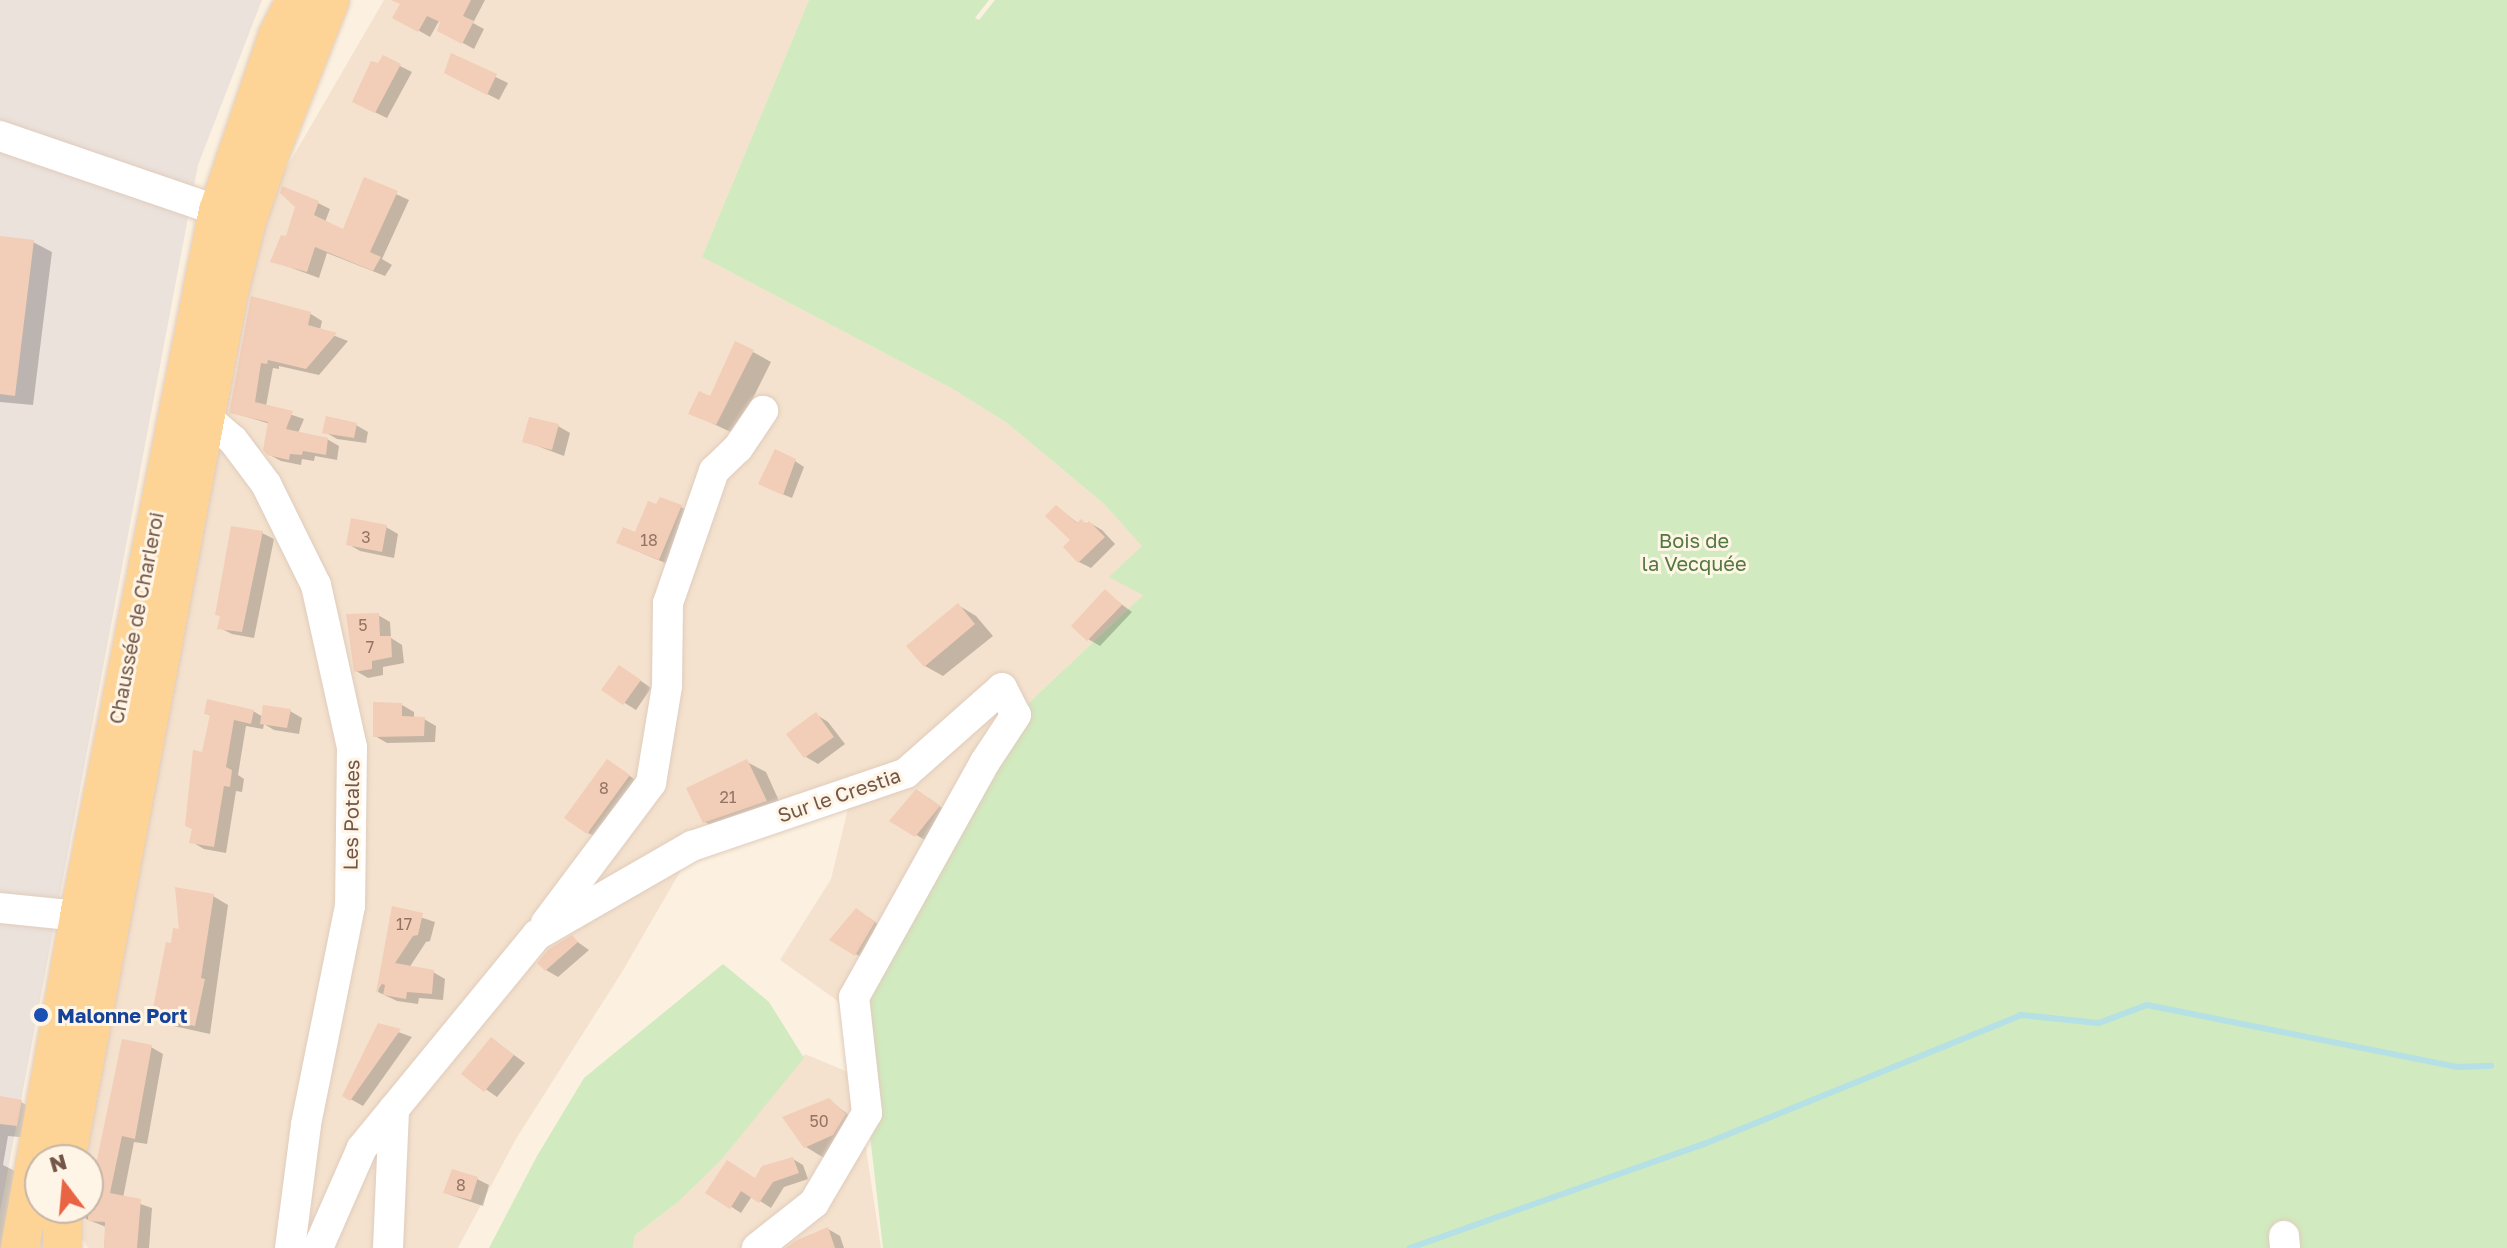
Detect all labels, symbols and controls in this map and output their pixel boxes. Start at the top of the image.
street label: Chaussée de Charleroi [104,510,168,726]
house number: 3 [361,527,371,547]
park label: Bois de la Vecquée [1642,528,1746,575]
house number: 18 [640,530,658,550]
house number: 5 [358,615,368,635]
house number: 7 [366,637,374,657]
street label: Les Potales [338,759,364,871]
street label: Sur le Crestia [774,763,904,827]
house number: 8 [599,778,609,798]
house number: 21 [719,787,737,807]
house number: 17 [396,914,412,934]
place label: Malonne Port [57,1003,187,1027]
marker: Malonne Port [32,1006,50,1024]
house number: 50 [809,1111,829,1131]
north arrow [24,1144,104,1224]
text: N [46,1147,70,1178]
house number: 8 [456,1175,466,1195]

